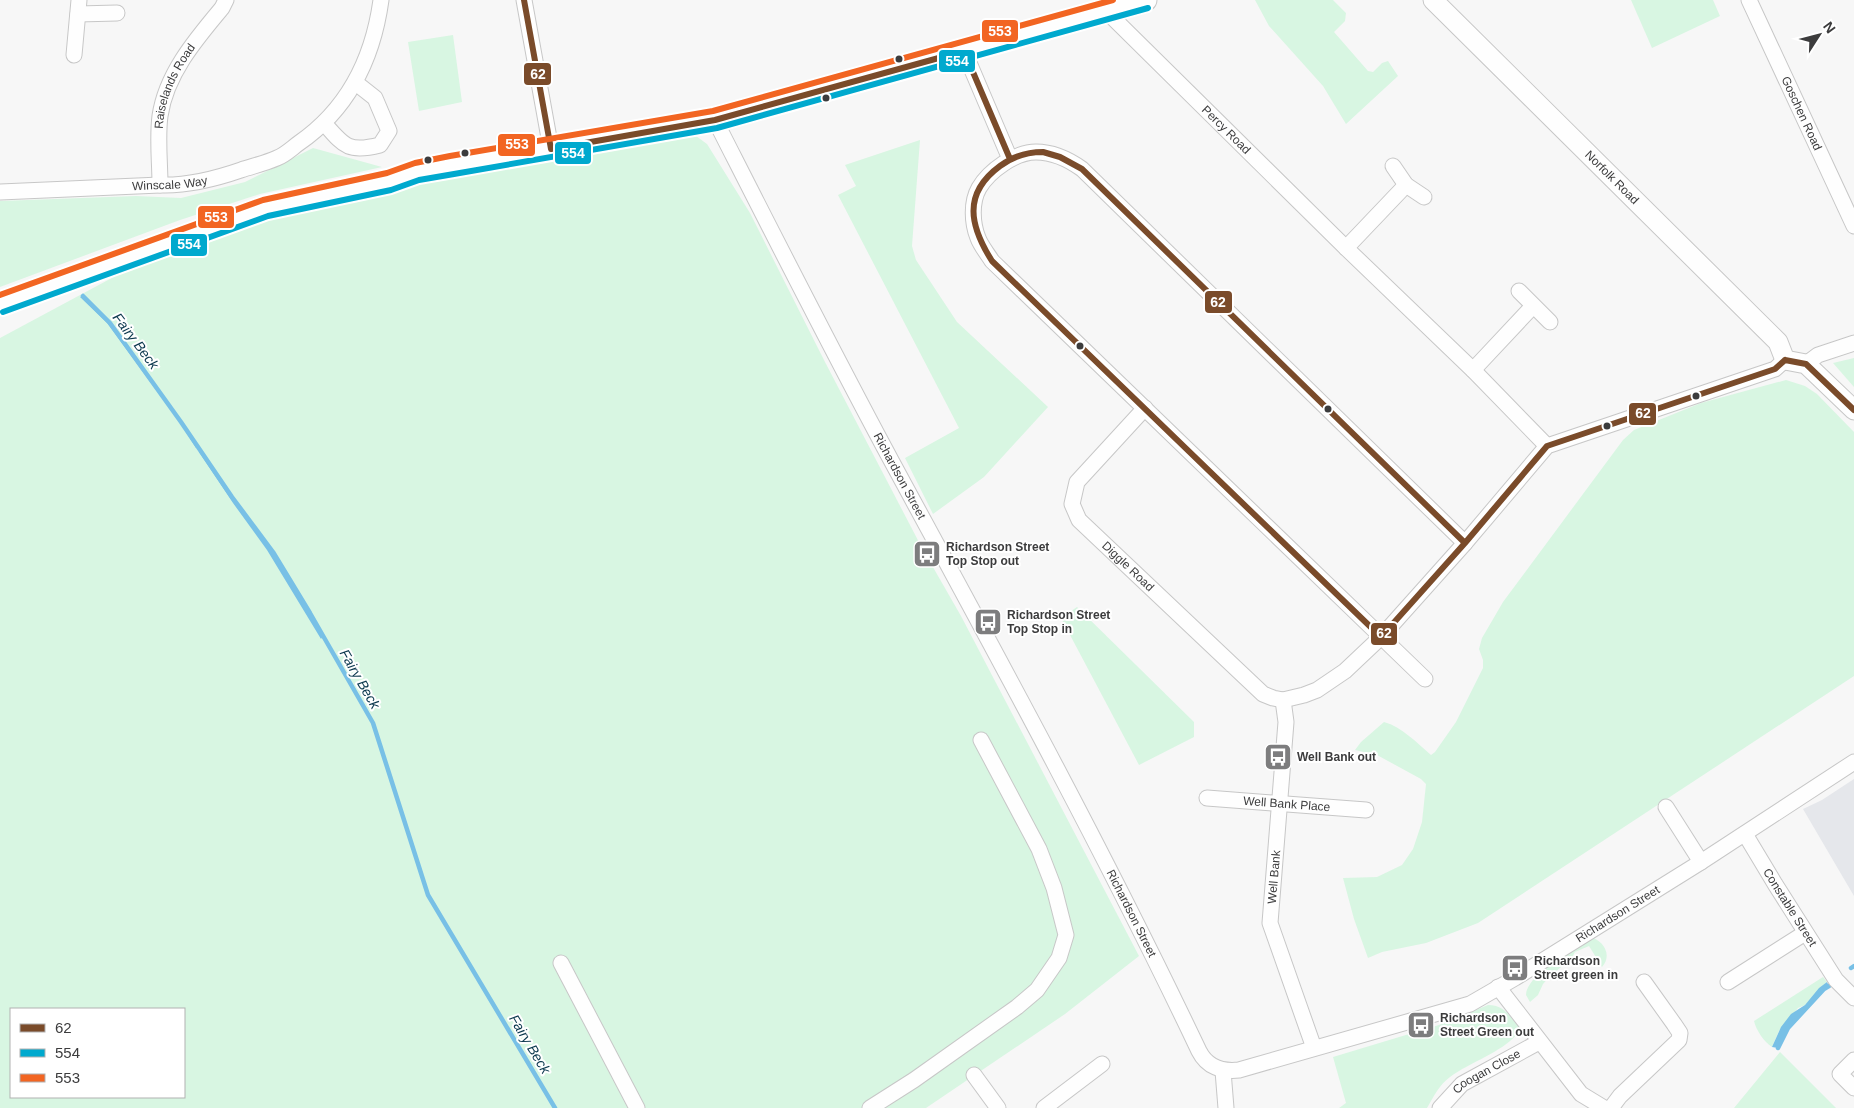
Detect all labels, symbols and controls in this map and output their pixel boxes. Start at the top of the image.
north arrow [1794,10,1844,60]
line badge: 553 [981,19,1019,43]
text: N [1820,19,1839,36]
text: 553 [988,23,1012,39]
street label: Raiselands Road [152,41,198,129]
line badge: 554 [938,49,976,73]
text: 554 [945,53,969,69]
unlabelled marker [894,54,904,64]
line badge: 62 [523,62,552,86]
text: 62 [530,66,546,82]
street label: Goschen Road [1778,74,1825,153]
unlabelled marker [821,93,831,103]
street label: Percy Road [1199,103,1254,157]
line badge: 553 [497,133,536,157]
text: 553 [505,136,529,152]
line badge: 554 [554,141,592,165]
text: 554 [561,145,585,161]
unlabelled marker [460,148,470,158]
street label: Norfolk Road [1582,148,1642,207]
unlabelled marker [423,155,433,165]
street label: Winscale Way [132,173,209,193]
line badge: 553 [197,205,235,229]
text: 553 [204,209,228,225]
line badge: 554 [170,233,208,257]
text: 554 [177,236,201,252]
line badge: 62 [1204,290,1233,314]
text: 62 [1210,294,1226,310]
water label: Fairy Beck [110,310,163,373]
unlabelled marker [1075,341,1085,351]
unlabelled marker [1691,391,1701,401]
line badge: 62 [1628,402,1657,426]
unlabelled marker [1323,404,1333,414]
text: 62 [1635,405,1651,421]
unlabelled marker [1602,421,1612,431]
street label: Richardson Street [871,430,929,522]
bus stop icon: Richardson Street Top Stop out [912,539,942,569]
street label: Diggle Road [1099,539,1157,594]
place label: Richardson Street Top Stop out [946,540,1049,568]
bus stop icon: Richardson Street Top Stop in [973,607,1003,637]
place label: Richardson Street Top Stop in [1007,608,1110,636]
line badge: 62 [1370,622,1398,646]
text: 62 [1376,625,1392,641]
water label: Fairy Beck [337,646,384,712]
bus stop icon: Well Bank out [1263,742,1293,772]
place label: Well Bank out [1297,750,1376,764]
street label: Well Bank Place [1243,794,1331,814]
street label: Well Bank [1265,849,1283,904]
street label: Constable Street [1760,866,1820,949]
street label: Richardson Street [1104,867,1160,960]
street label: Richardson Street [1573,882,1663,945]
bus stop icon: Richardson Street green in [1500,953,1530,983]
place label: Richardson Street green in [1534,954,1618,982]
legend [10,1008,185,1098]
bus stop icon: Richardson Street Green out [1406,1010,1436,1040]
place label: Richardson Street Green out [1440,1011,1534,1039]
water label: Fairy Beck [506,1012,554,1077]
text: 62 [55,1019,72,1036]
text: 554 [55,1044,80,1061]
street label: Coogan Close [1450,1046,1523,1097]
text: 553 [55,1069,80,1086]

